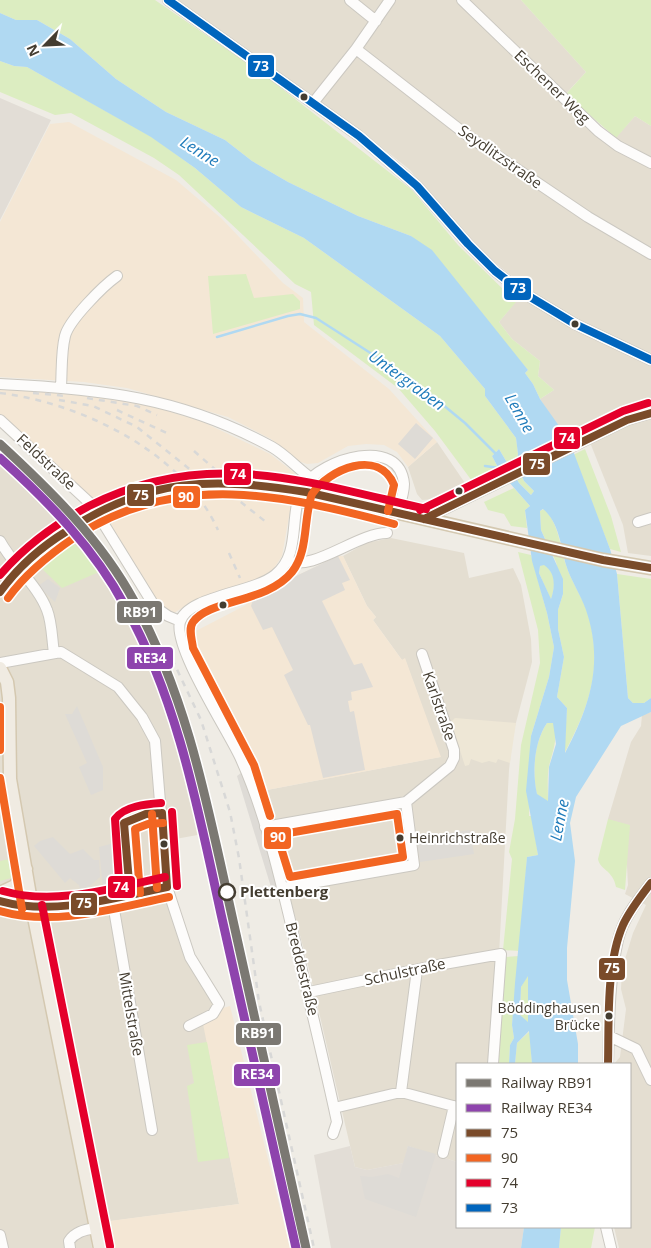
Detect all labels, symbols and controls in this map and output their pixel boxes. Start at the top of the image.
north arrow [20,20,70,70]
text: N [22,41,44,60]
street label: Eschener Weg [510,45,595,128]
line badge: 73 [247,54,275,78]
text: 73 [253,56,269,75]
unlabelled marker [299,92,309,102]
street label: Seydlitzstraße [455,120,546,192]
water label: Lenne [176,131,224,171]
line badge: 73 [503,277,532,301]
text: 73 [510,278,526,297]
unlabelled marker [570,319,580,329]
water label: Untergraben [364,345,450,415]
water label: Lenne [500,389,540,437]
line badge: 74 [553,426,581,450]
text: 74 [559,428,575,447]
street label: Feldstraße [13,429,81,494]
line badge: 75 [522,452,551,476]
text: 75 [529,454,545,473]
line badge: 74 [223,462,252,486]
text: 74 [230,464,246,483]
line badge: 75 [126,483,155,507]
text: 75 [133,485,149,504]
line badge: 90 [172,485,201,509]
unlabelled marker [454,486,464,496]
text: 90 [178,487,194,506]
line badge: RB91 [116,600,163,624]
unlabelled marker [218,600,228,610]
text: RB91 [123,602,157,621]
line badge: RE34 [126,646,174,670]
text: RE34 [133,648,167,667]
street label: Karlstraße [419,668,461,743]
water label: Lenne [544,797,574,843]
line badge: 90 [263,826,292,850]
text: 90 [270,827,286,846]
place label: Heinrichstraße [409,828,506,847]
marker: Heinrichstraße [395,833,405,843]
unlabelled marker [159,839,169,849]
line badge: 74 [107,875,136,899]
text: 74 [113,877,129,896]
place label: Plettenberg [240,881,329,901]
marker: Plettenberg [218,883,236,901]
line badge: 75 [70,892,98,916]
text: 75 [76,893,92,912]
street label: Breddestraße [282,920,324,1018]
street label: Schulstraße [362,953,447,989]
line badge: 75 [598,957,626,981]
text: 75 [604,958,620,977]
street label: Mittelstraße [115,970,149,1057]
place label: Böddinghausen Brücke [498,998,600,1034]
marker: Böddinghausen Brücke [604,1011,614,1021]
line badge: RB91 [235,1022,282,1046]
text: RB91 [241,1023,275,1042]
line badge: RE34 [233,1063,281,1087]
legend [456,1063,631,1228]
text: RE34 [240,1064,274,1083]
text: Railway RB91 [501,1072,594,1092]
text: Railway RE34 [501,1097,593,1117]
text: 75 [501,1122,518,1142]
text: 90 [501,1147,518,1167]
text: 74 [501,1172,519,1192]
text: 73 [501,1197,518,1217]

